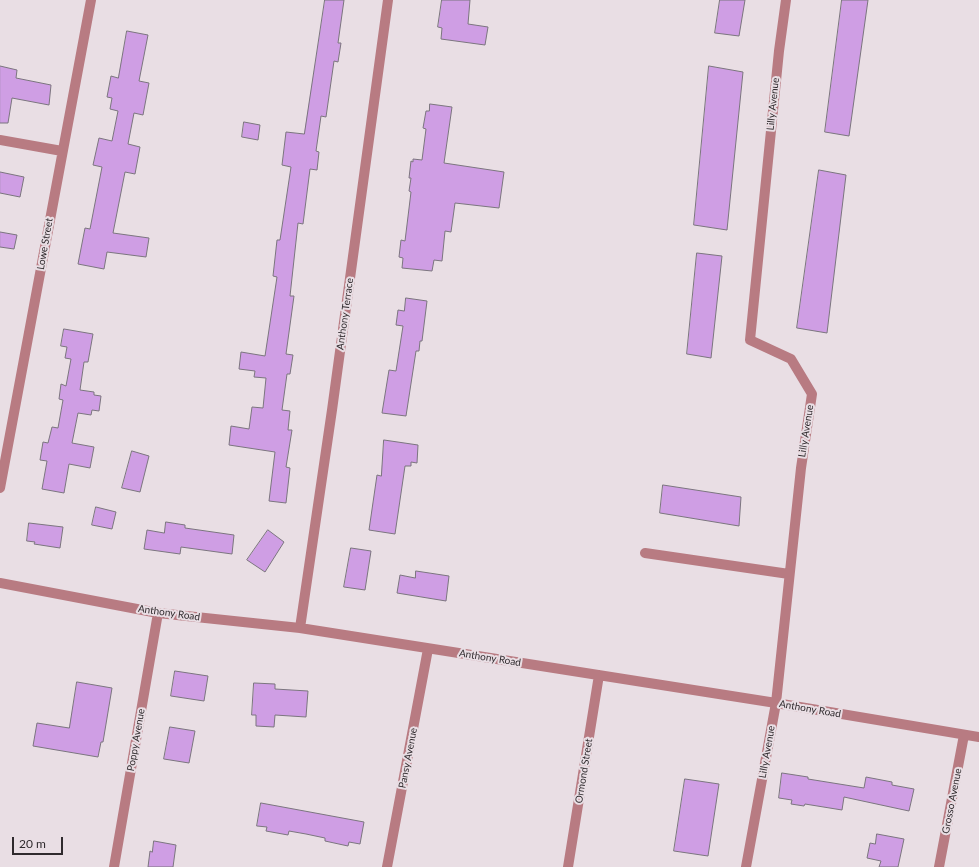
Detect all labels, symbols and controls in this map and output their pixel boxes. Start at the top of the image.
street label: Lilly Avenue [764,77,782,131]
street label: Lowe Street [35,217,55,271]
street label: Anthony Terrace [334,277,356,351]
street label: Lilly Avenue [796,404,816,458]
street label: Anthony Road [137,603,201,623]
street label: Anthony Road [458,647,522,669]
street label: Anthony Road [778,698,842,720]
street label: Poppy Avenue [125,708,147,772]
street label: Lilly Avenue [756,725,778,779]
street label: Pansy Avenue [396,727,420,789]
street label: Ormond Street [573,738,595,804]
street label: Grosso Avenue [940,767,964,835]
scale bar [14,829,65,855]
text: 20 m [19,836,46,851]

